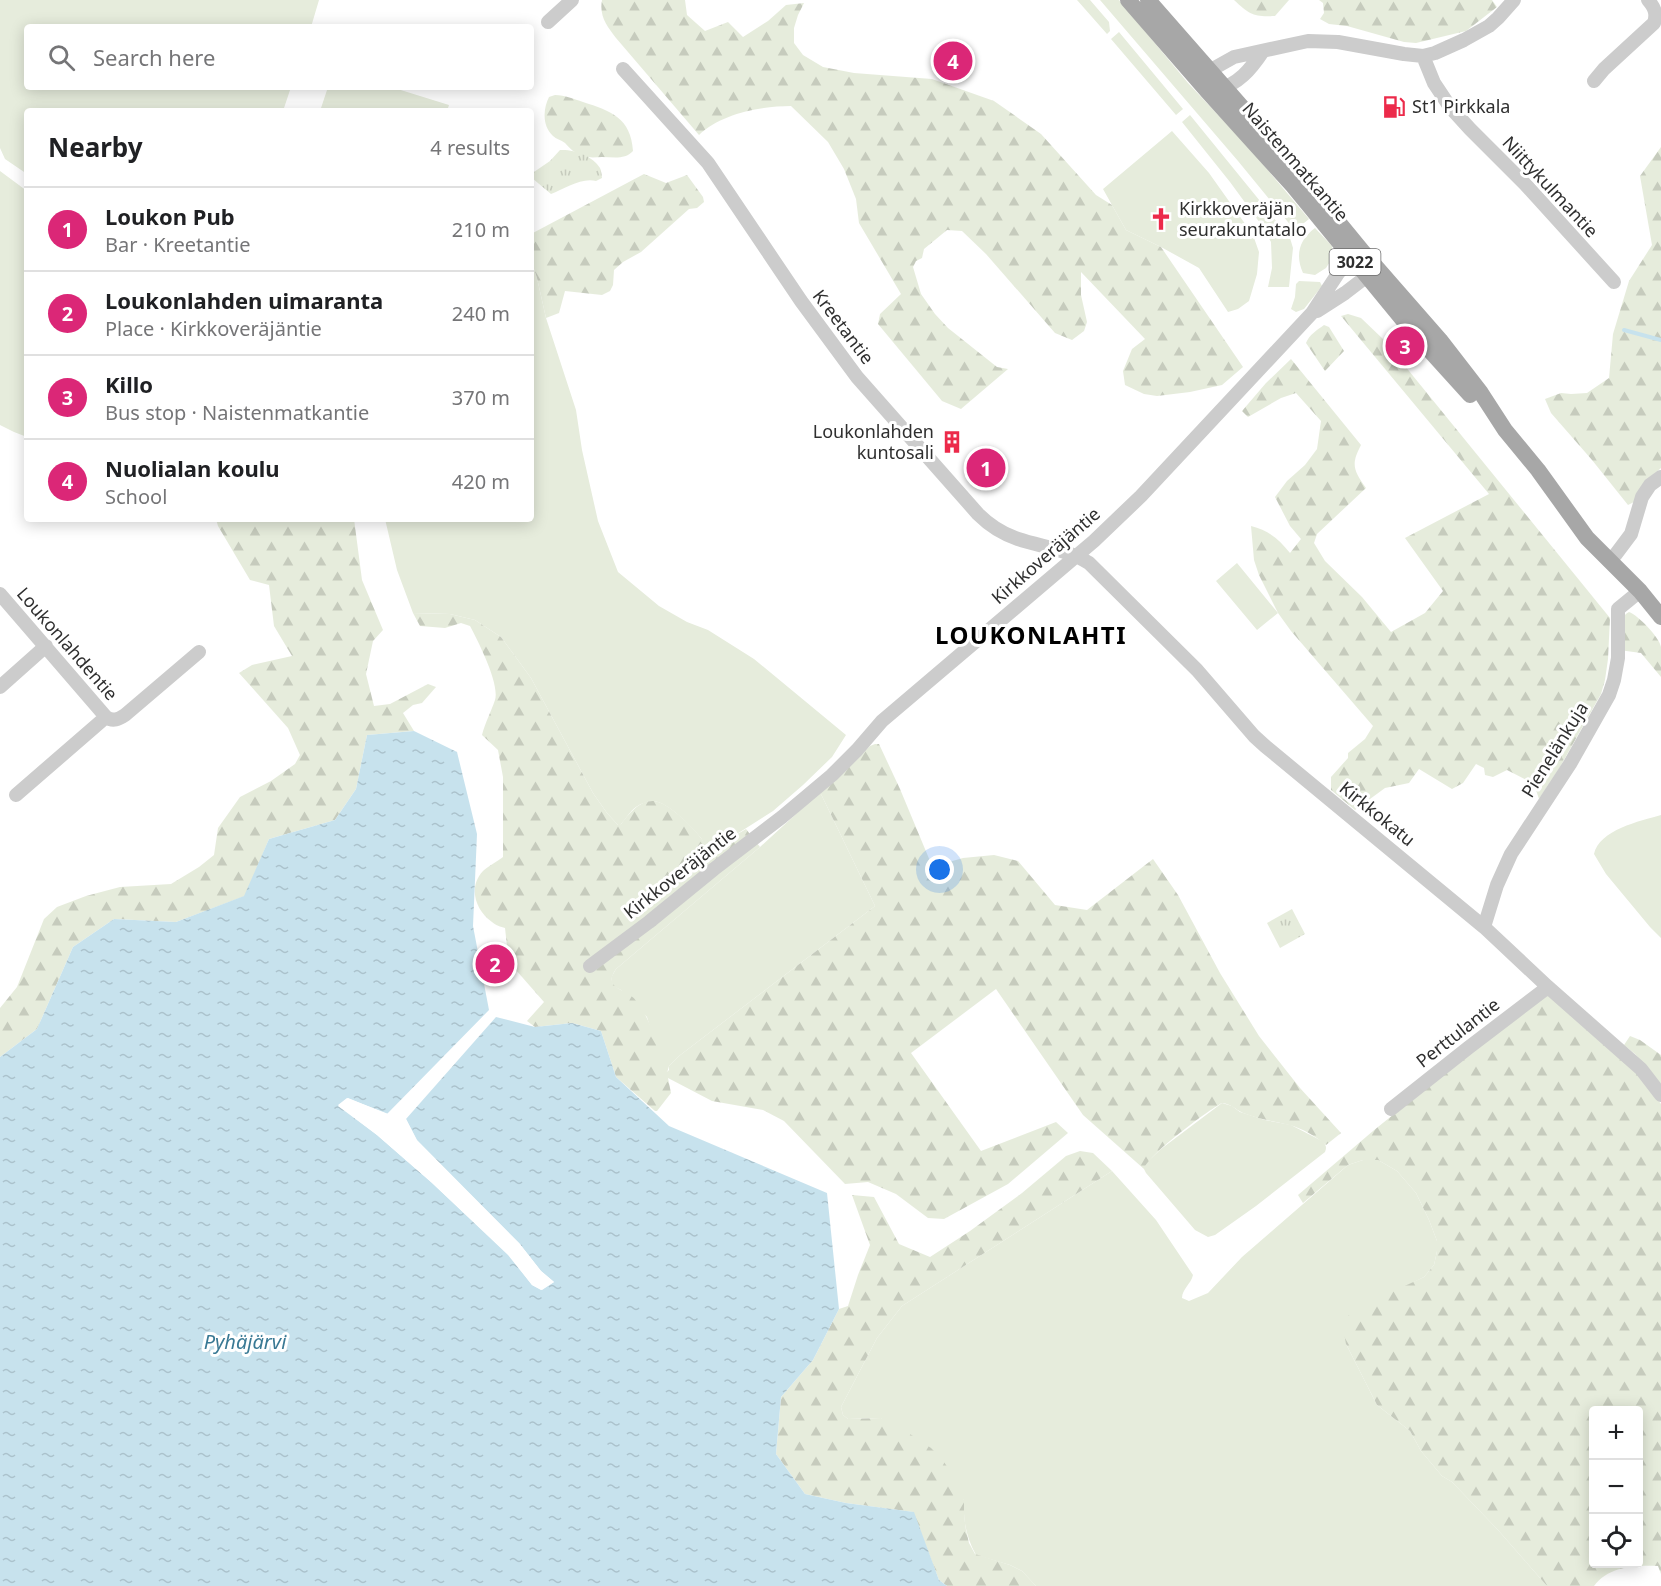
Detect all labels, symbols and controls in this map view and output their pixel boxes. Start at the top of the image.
search box [24,24,534,90]
pin: 4 [934,38,972,84]
icon: search [45,41,78,74]
text: Search here [93,42,215,72]
fuel station icon: St1 Pirkkala [1381,94,1407,120]
place label: St1 Pirkkala [1412,94,1510,118]
street label: Naistenmatkantie [1237,97,1354,226]
text: Nearby [48,129,143,165]
street label: Niittykulmantie [1498,131,1604,242]
text: 4 results [430,134,510,161]
place label: Kirkkoveräjän seurakuntatalo [1179,196,1307,241]
text: Loukon Pub [105,201,235,231]
church icon: Kirkkoveräjän seurakuntatalo [1148,206,1174,232]
text: 1 [62,216,73,243]
text: 210 m [452,216,510,243]
text: Bar · Kreetantie [105,231,251,258]
road number: 3022 [1330,249,1380,275]
street label: Kreetantie [808,284,880,369]
text: Loukonlahden uimaranta [105,285,383,315]
text: 2 [62,300,73,327]
text: 240 m [452,300,510,327]
text: Place · Kirkkoveräjäntie [105,315,322,342]
pin: 3 [1386,324,1424,368]
text: Killo [105,369,153,399]
text: 3 [62,384,73,411]
text: 370 m [452,384,510,411]
text: Bus stop · Naistenmatkantie [105,399,369,426]
place label: Loukonlahden kuntosali [813,419,934,464]
building icon: Loukonlahden kuntosali [939,429,965,455]
pin: 1 [966,446,1006,490]
text: Nuolialan koulu [105,453,280,483]
text: 4 [62,468,73,495]
text: 420 m [452,468,510,495]
text: School [105,483,167,510]
street label: Kirkkoveräjäntie [986,501,1105,609]
street label: Loukonlahdentie [12,582,124,705]
district label: LOUKONLAHTI [935,618,1127,651]
street label: Pienelänkuja [1515,697,1593,802]
street label: Kirkkokatu [1335,775,1420,851]
street label: Kirkkoveräjäntie [618,821,741,924]
your location [925,855,954,884]
pin: 2 [476,942,514,986]
street label: Perttulantie [1411,992,1504,1072]
water label: Pyhäjärvi [204,1328,287,1355]
map controls [1589,1406,1643,1568]
button: + [1589,1406,1643,1460]
button: − [1589,1460,1643,1514]
button: locate [1589,1514,1643,1568]

